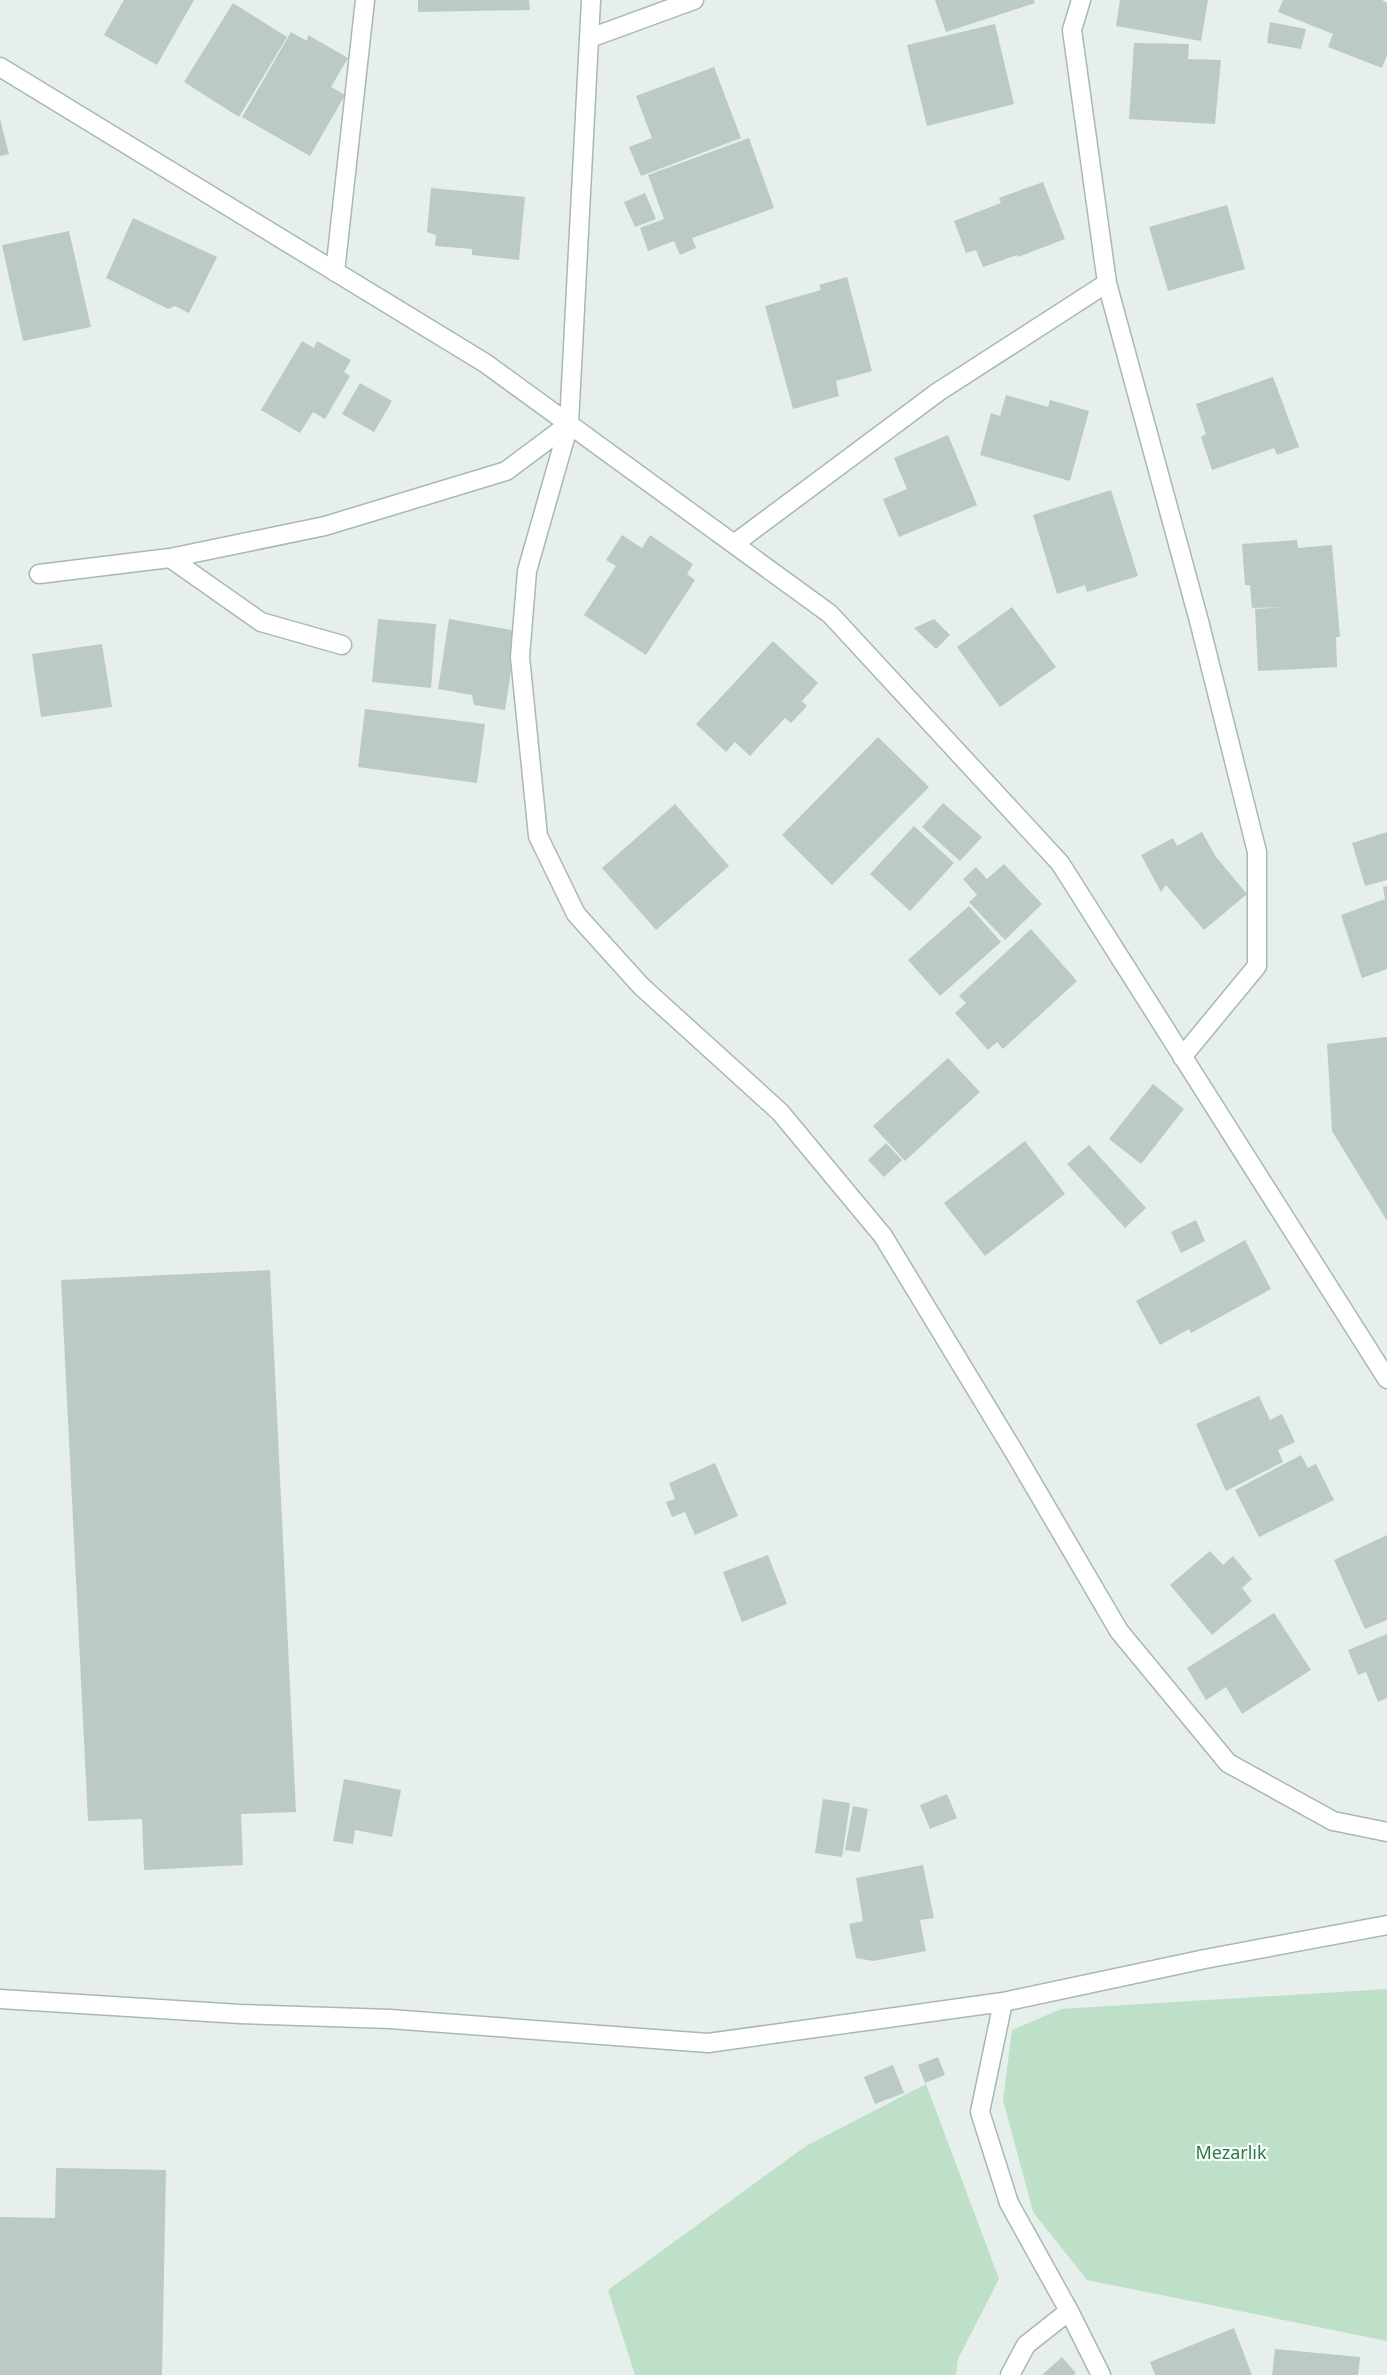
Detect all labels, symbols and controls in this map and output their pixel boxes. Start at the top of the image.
park label: Mezarlık [1195,2140,1267,2164]

